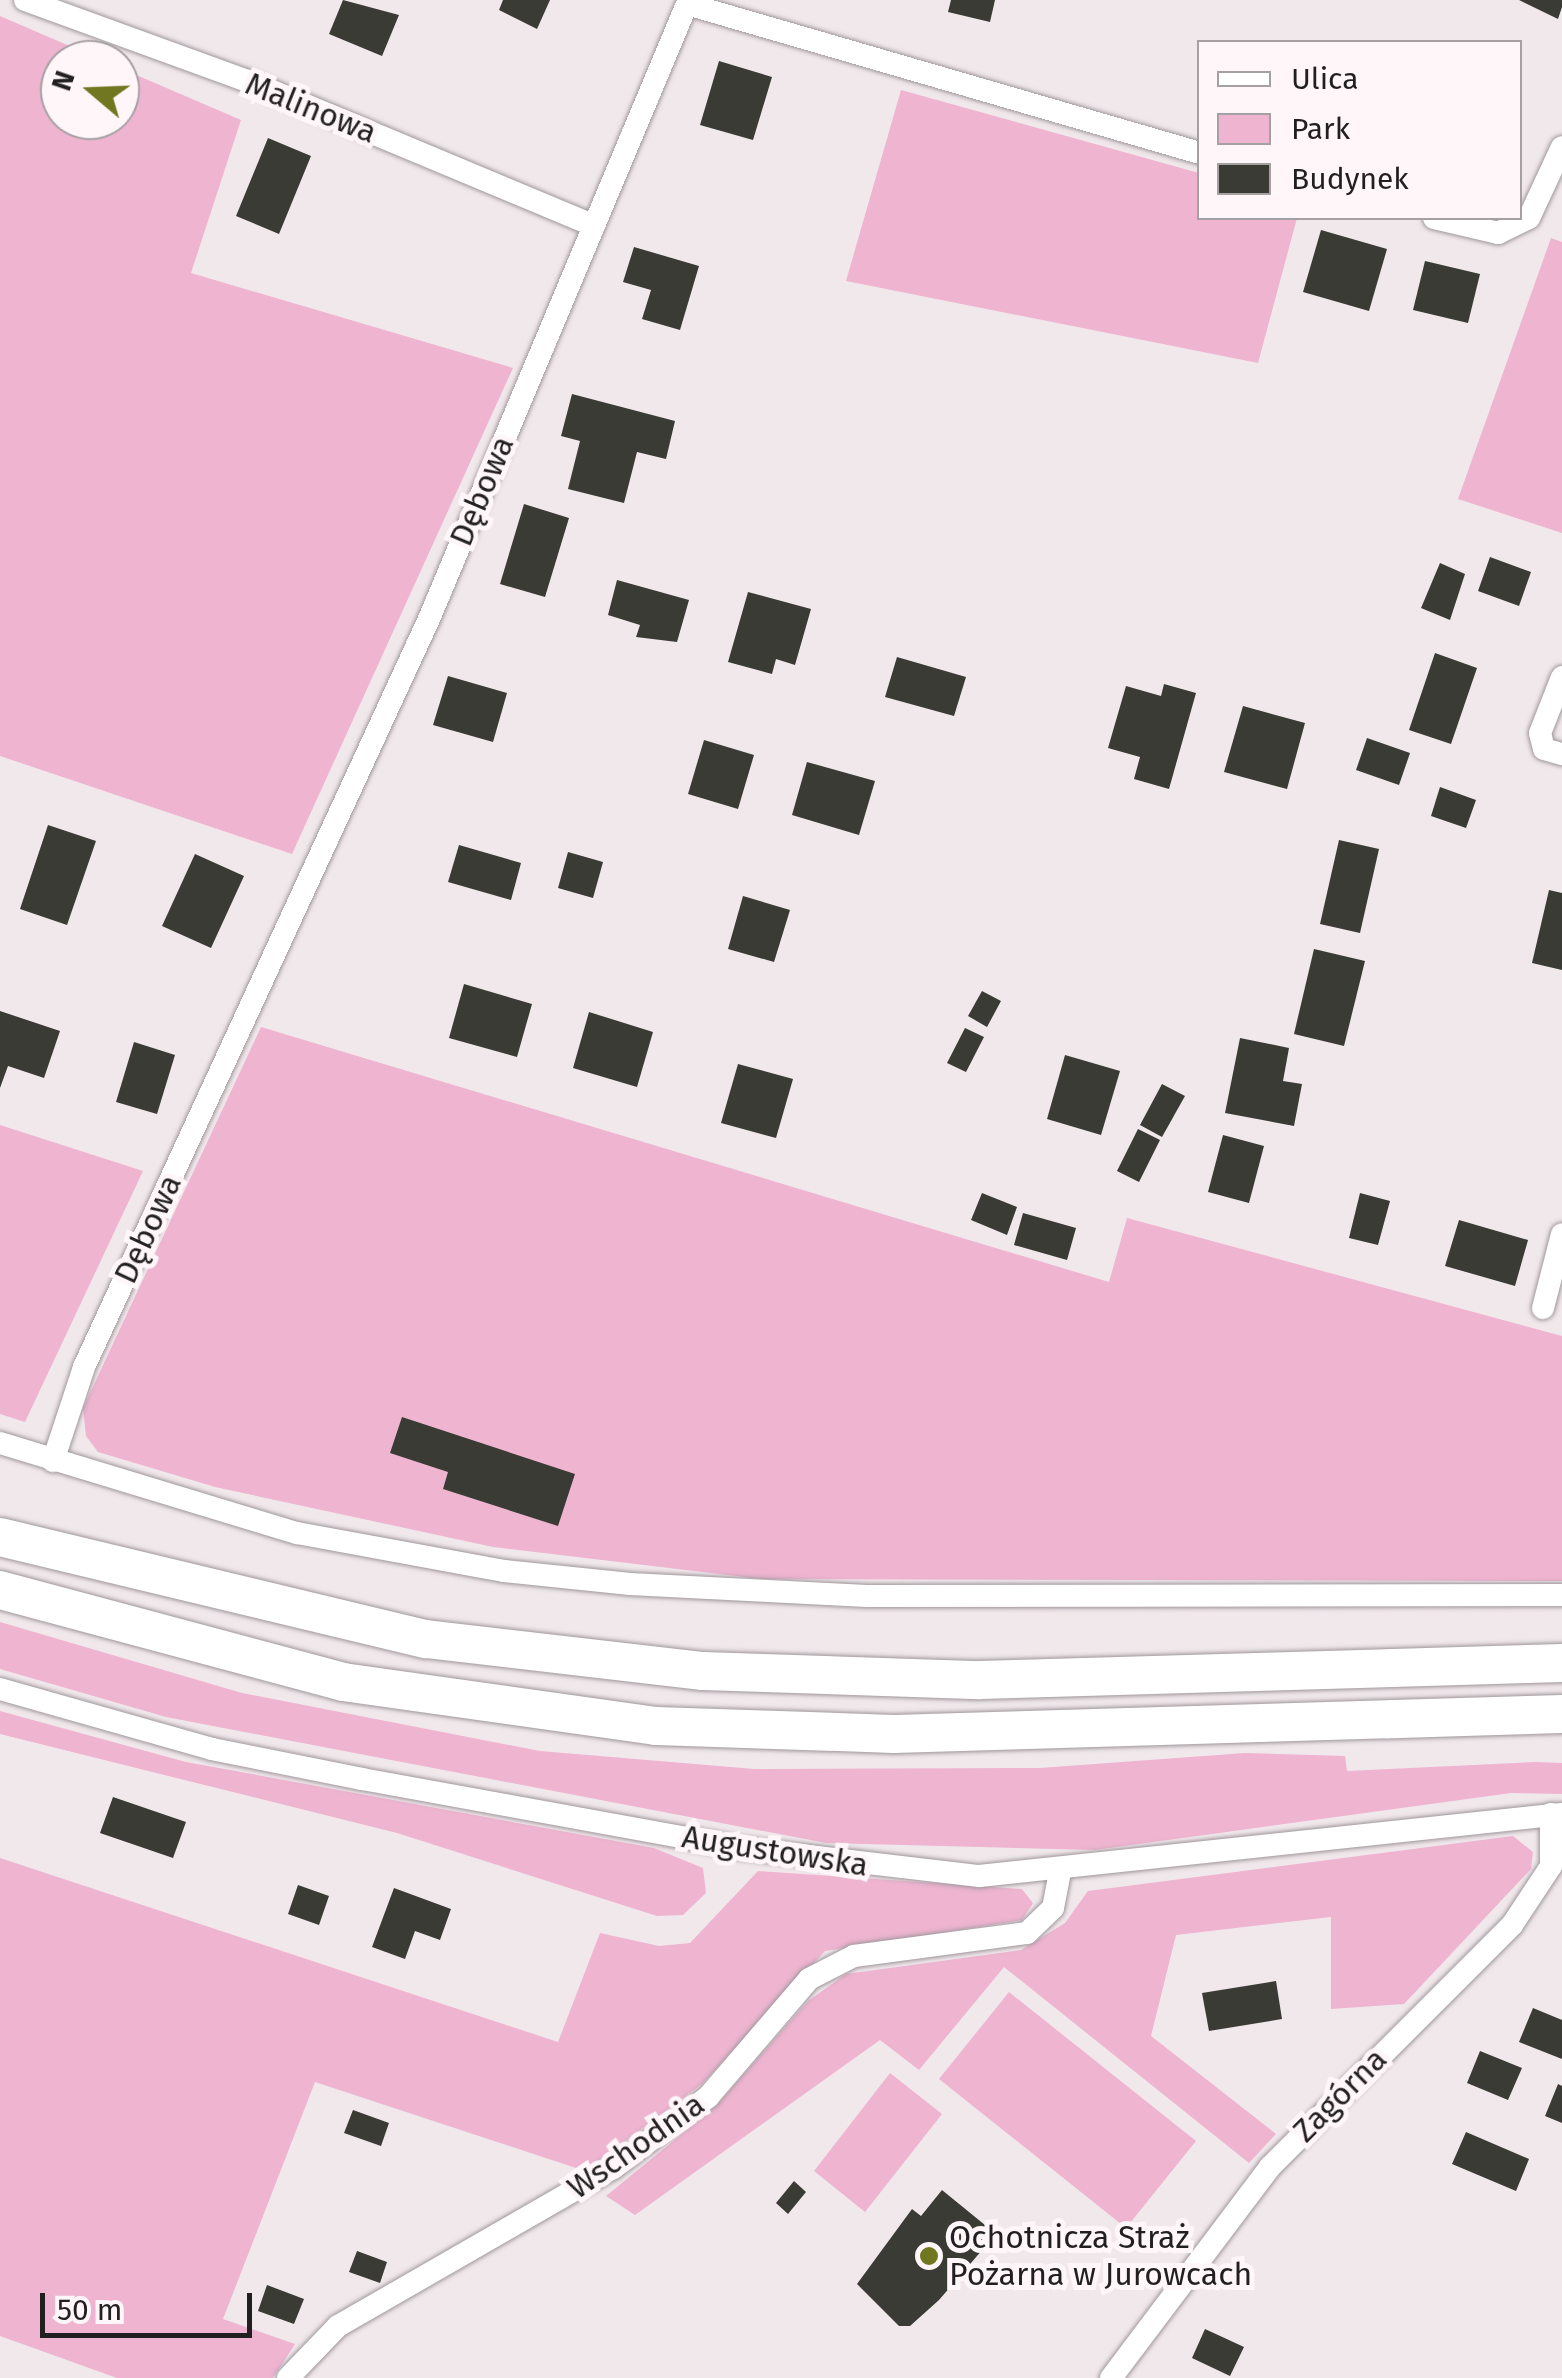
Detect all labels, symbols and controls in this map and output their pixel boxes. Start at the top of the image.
north arrow [40,40,140,140]
legend [1197,40,1522,220]
text: Ulica [1291,61,1358,97]
street label: Malinowa [240,64,382,152]
text: N [44,67,82,95]
text: Park [1291,111,1350,147]
text: Budynek [1291,161,1409,197]
street label: Dębowa [442,430,522,552]
street label: Dębowa [106,1168,190,1290]
street label: Augustowska [679,1817,871,1885]
street label: Zagórna [1285,2040,1395,2150]
street label: Wschodnia [560,2085,712,2207]
place label: Ochotnicza Straż Pożarna w Jurowcach [949,2219,1252,2294]
marker: Ochotnicza Straż Pożarna w Jurowcach [918,2245,940,2267]
scale bar [45,2273,258,2335]
text: 50 m [57,2292,122,2328]

